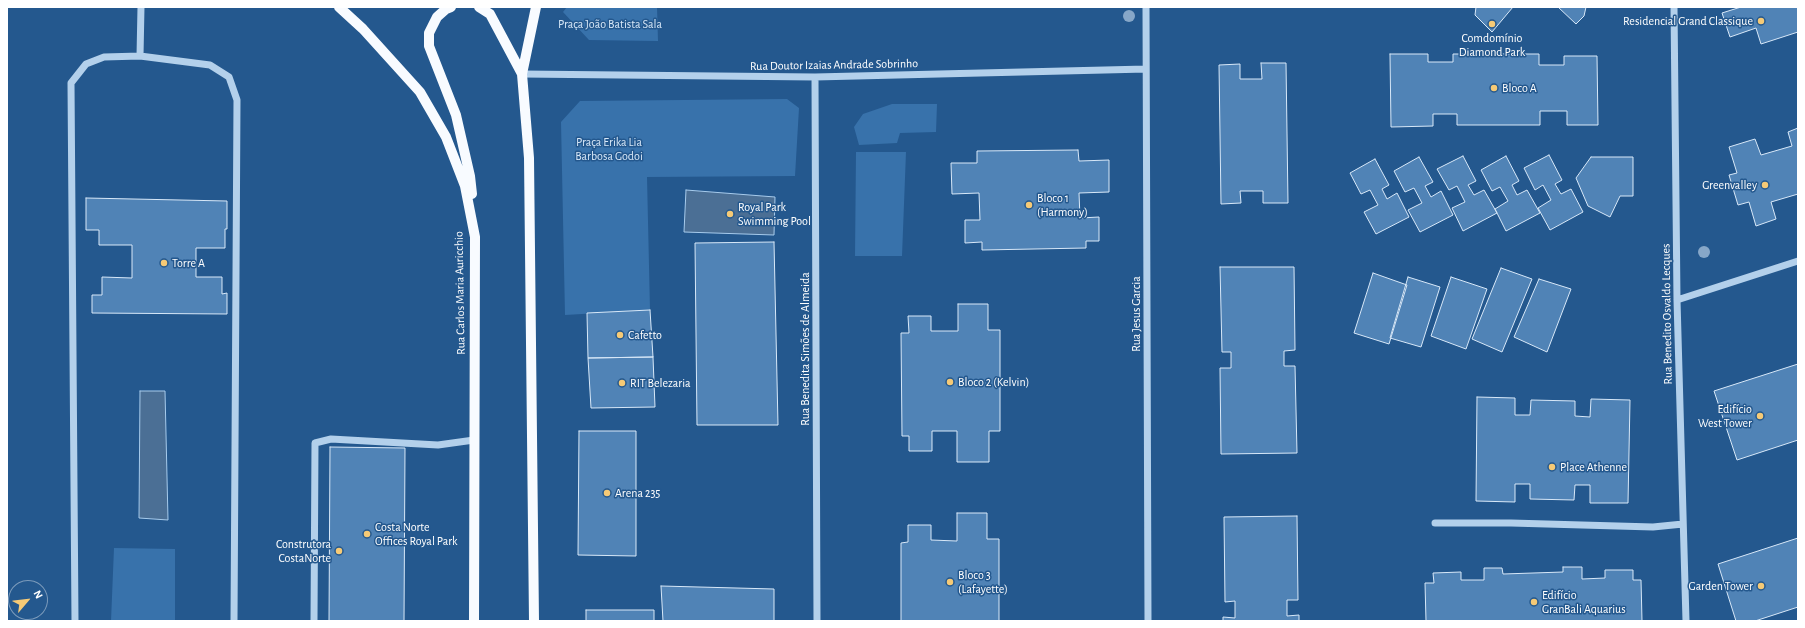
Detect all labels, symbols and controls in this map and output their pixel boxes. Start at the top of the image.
place label: Residencial Grand Classique [1623,14,1753,28]
marker: Residencial Grand Classique [1756,16,1766,26]
park label: Praça João Batista Sala [558,17,662,31]
marker: Comdomínio Diamond Park [1487,19,1497,29]
place label: Comdomínio Diamond Park [1459,31,1525,59]
street label: Rua Doutor Izaias Andrade Sobrinho [750,56,918,74]
place label: Bloco A [1502,81,1537,95]
marker: Bloco A [1489,83,1499,93]
park label: Praça Erika Lia Barbosa Godoi [575,135,643,163]
place label: Greenvalley [1702,178,1757,192]
marker: Greenvalley [1760,180,1770,190]
place label: Bloco 1 (Harmony) [1037,191,1088,219]
place label: Royal Park Swimming Pool [738,200,811,228]
marker: Bloco 1 (Harmony) [1024,200,1034,210]
marker: Royal Park Swimming Pool [725,209,735,219]
street label: Rua Carlos Maria Auricchio [452,231,468,355]
street label: Rua Benedito Osvaldo Lecques [1659,243,1675,385]
place label: Torre A [172,256,205,270]
marker: Torre A [159,258,169,268]
street label: Rua Benedita Simões de Almeida [798,272,812,426]
street label: Rua Jesus Garcia [1129,276,1143,352]
place label: Cafetto [628,328,662,342]
marker: Cafetto [615,330,625,340]
place label: Bloco 2 (Kelvin) [958,375,1029,389]
place label: RIT Belezaria [630,376,691,390]
marker: Bloco 2 (Kelvin) [945,377,955,387]
marker: RIT Belezaria [617,378,627,388]
place label: Edifício West Tower [1698,402,1752,430]
marker: Edifício West Tower [1755,411,1765,421]
place label: Place Athenne [1560,460,1627,474]
marker: Place Athenne [1547,462,1557,472]
place label: Arena 235 [615,486,660,500]
marker: Arena 235 [602,488,612,498]
place label: Costa Norte Offices Royal Park [375,520,458,548]
marker: Costa Norte Offices Royal Park [362,529,372,539]
place label: Construtora CostaNorte [276,537,331,565]
marker: Construtora CostaNorte [334,546,344,556]
place label: Bloco 3 (Lafayette) [958,568,1008,596]
marker: Bloco 3 (Lafayette) [945,577,955,587]
place label: Garden Tower [1689,579,1753,593]
north arrow [8,580,48,620]
marker: Garden Tower [1756,581,1766,591]
place label: Edifício GranBali Aquarius [1542,588,1626,616]
text: N [32,589,45,601]
marker: Edifício GranBali Aquarius [1529,597,1539,607]

